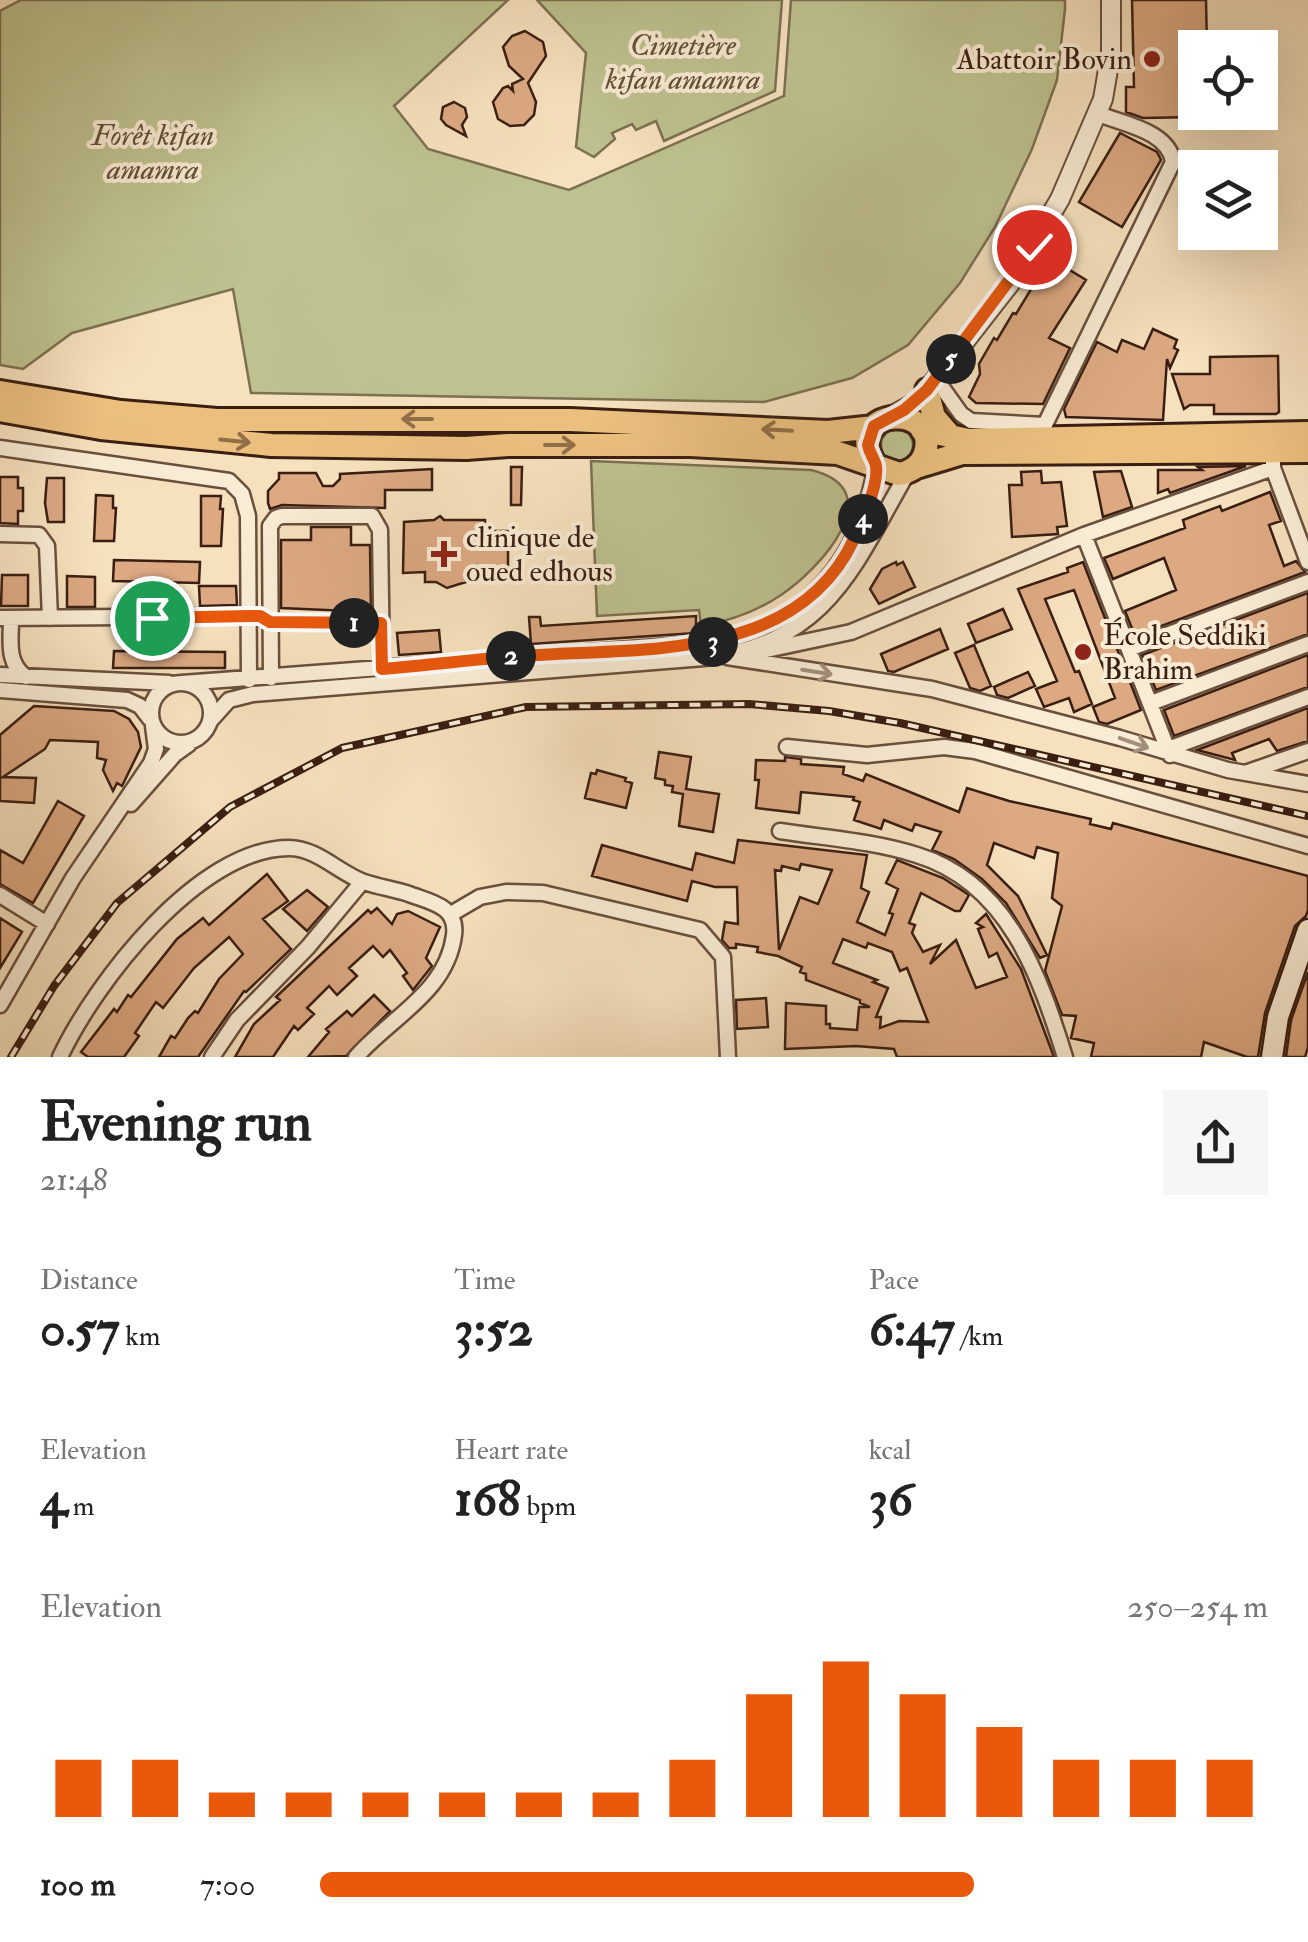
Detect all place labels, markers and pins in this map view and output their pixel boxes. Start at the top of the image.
place label: Abattoir Bovin [955,41,1132,78]
marker: Abattoir Bovin [1141,48,1163,70]
pin [992,205,1077,290]
pin: 5 [926,334,976,384]
pin: 4 [838,494,888,544]
place label: clinique de oued edhous [466,519,613,590]
marker: clinique de oued edhous [431,541,457,567]
pin [110,576,195,661]
pin: 1 [329,598,379,648]
place label: École Seddiki Brahim [1103,616,1266,688]
pin: 3 [688,617,738,667]
pin: 2 [486,631,536,681]
marker: École Seddiki Brahim [1072,641,1094,663]

